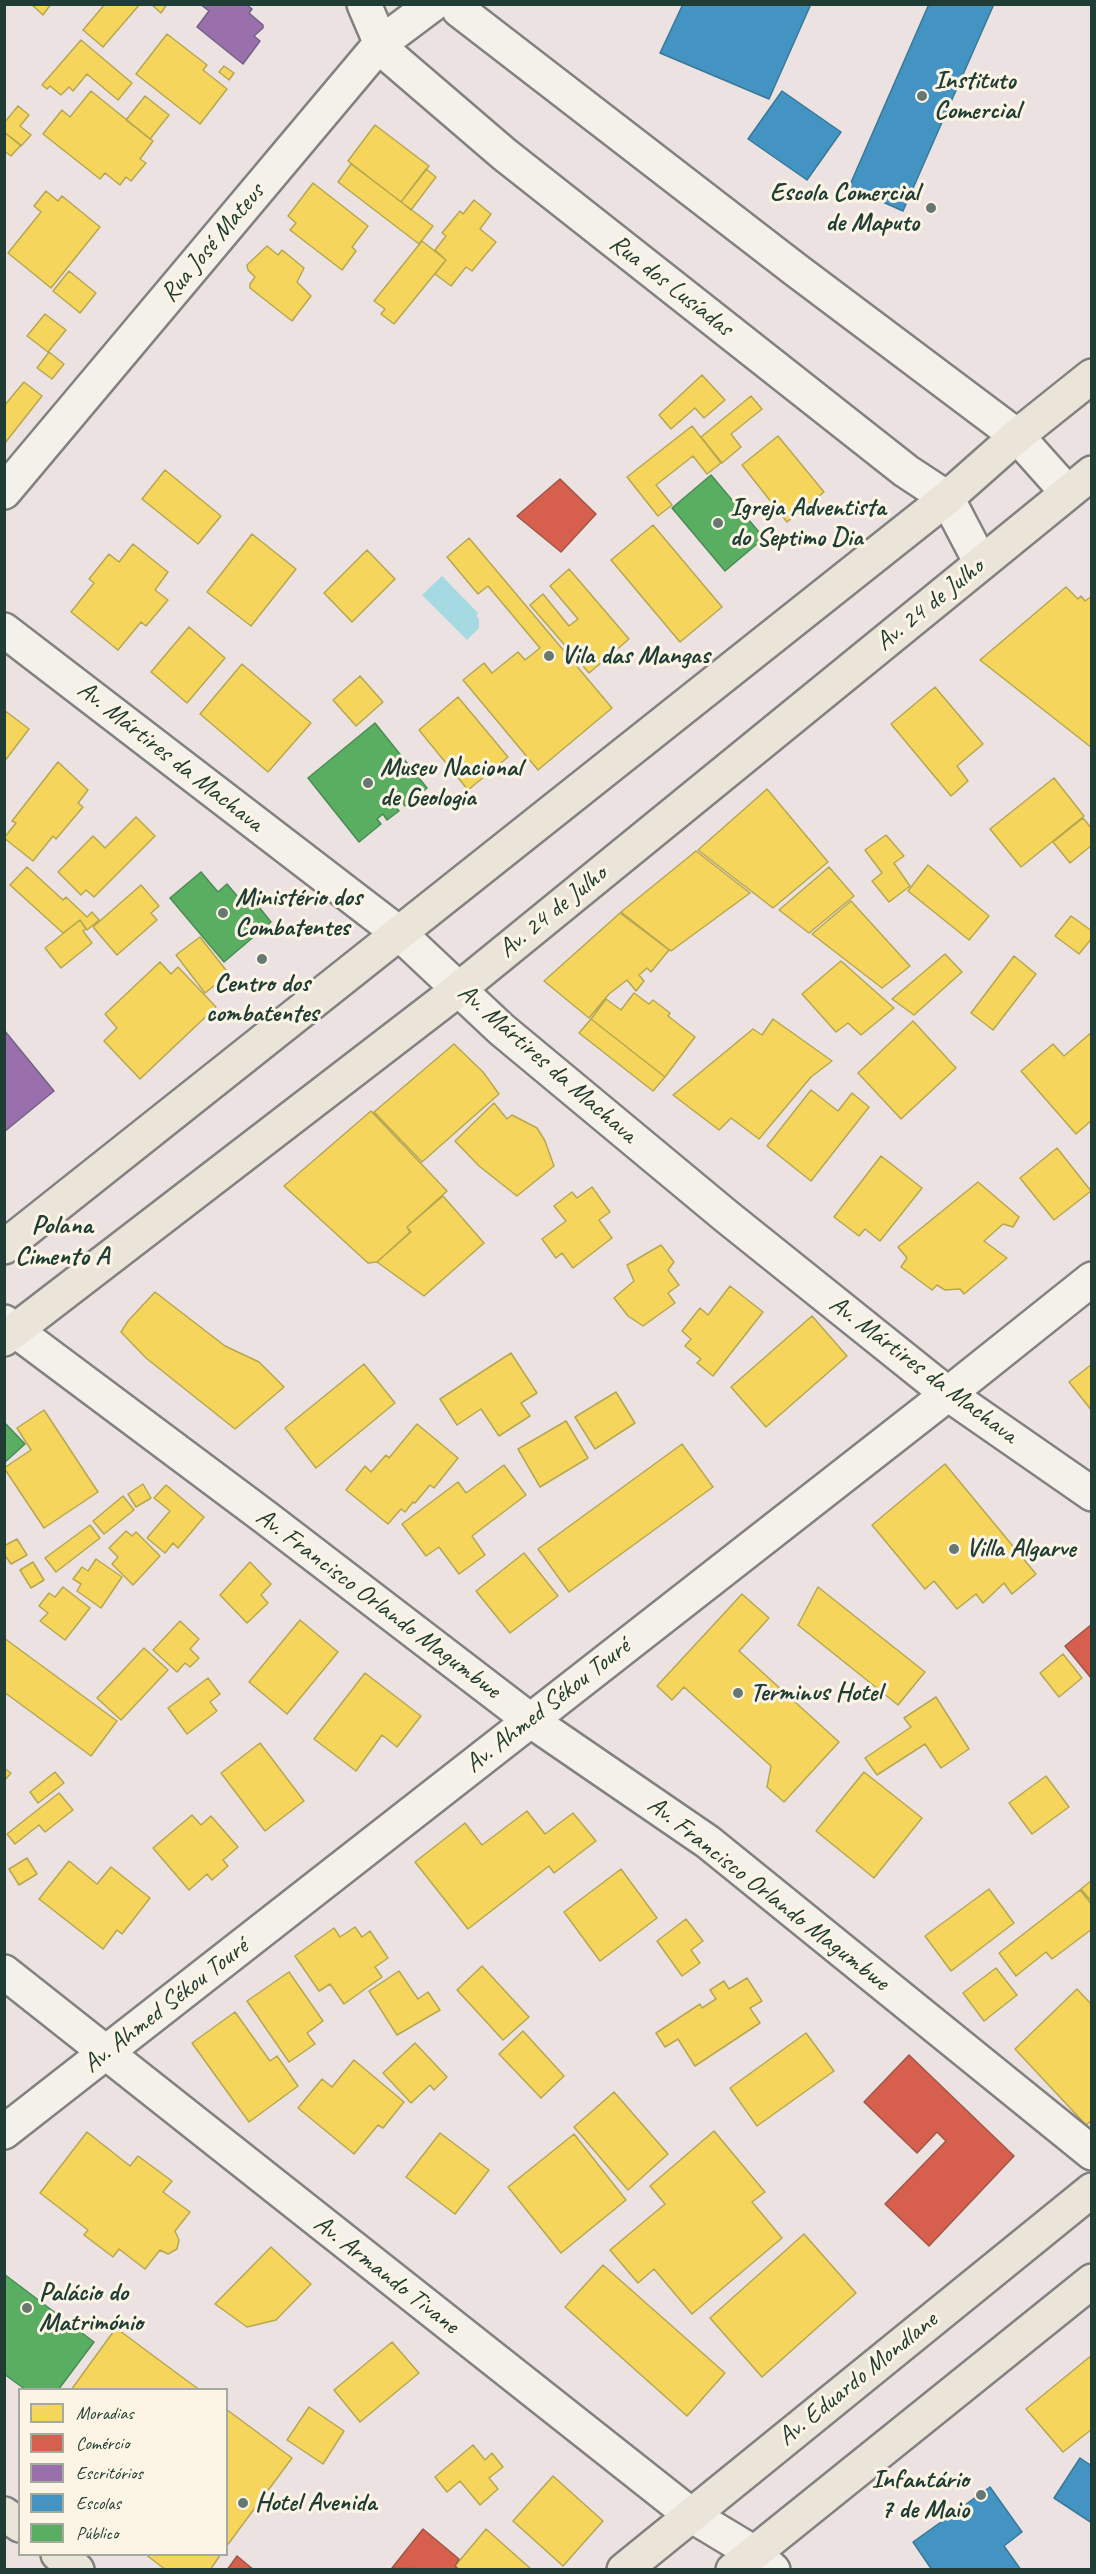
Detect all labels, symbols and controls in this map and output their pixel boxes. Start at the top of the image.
place label: Instituto Comercial [934,65,1020,126]
marker: Instituto Comercial [915,89,929,103]
street label: Rua José Mateus [154,177,272,309]
place label: Escola Comercial de Maputo [770,177,919,238]
marker: Escola Comercial de Maputo [924,201,938,215]
street label: Rua dos Lusíadas [603,228,739,344]
place label: Igreja Adventista do Septimo Dia [730,492,886,554]
marker: Igreja Adventista do Septimo Dia [711,516,725,530]
street label: Av. 24 de Julho [870,552,990,658]
place label: Vila das Mangas [561,640,710,672]
marker: Vila das Mangas [542,649,556,663]
street label: Av. Mártires da Machava [71,675,269,839]
place label: Museu Nacional de Geologia [380,752,522,814]
marker: Museu Nacional de Geologia [361,776,375,790]
street label: Av. 24 de Julho [493,859,613,965]
place label: Ministério dos Combatentes [235,882,362,944]
marker: Ministério dos Combatentes [216,906,230,920]
marker: Centro dos combatentes [255,952,269,966]
place label: Centro dos combatentes [206,968,318,1030]
street label: Av. Mártires da Machava [451,978,643,1150]
district label: Polana Cimento A [15,1210,109,1273]
street label: Av. Mártires da Machava [823,1289,1023,1451]
street label: Av. Francisco Orlando Magumbwe [250,1502,506,1706]
place label: Villa Algarve [966,1533,1076,1565]
marker: Villa Algarve [947,1542,961,1556]
street label: Av. Ahmed Sékou Touré [459,1632,637,1780]
place label: Terminus Hotel [750,1677,882,1709]
marker: Terminus Hotel [731,1686,745,1700]
street label: Av. Francisco Orlando Magumbwe [641,1790,895,1998]
street label: Av. Ahmed Sékou Touré [77,1932,255,2080]
street label: Av. Armando Tivane [307,2209,465,2341]
place label: Palácio do Matrimónio [39,2277,143,2338]
marker: Palácio do Matrimónio [20,2301,34,2315]
street label: Av. Eduardo Mondlane [772,2305,944,2453]
legend [18,2388,228,2556]
text: Moradias [76,2402,133,2424]
text: Comércio [76,2432,129,2454]
text: Escritórios [76,2462,143,2484]
place label: Infantário 7 de Maio [871,2464,969,2526]
place label: Hotel Avenida [255,2487,376,2519]
marker: Infantário 7 de Maio [974,2488,988,2502]
text: Escolas [76,2492,121,2514]
marker: Hotel Avenida [236,2496,250,2510]
text: Público [76,2522,118,2544]

